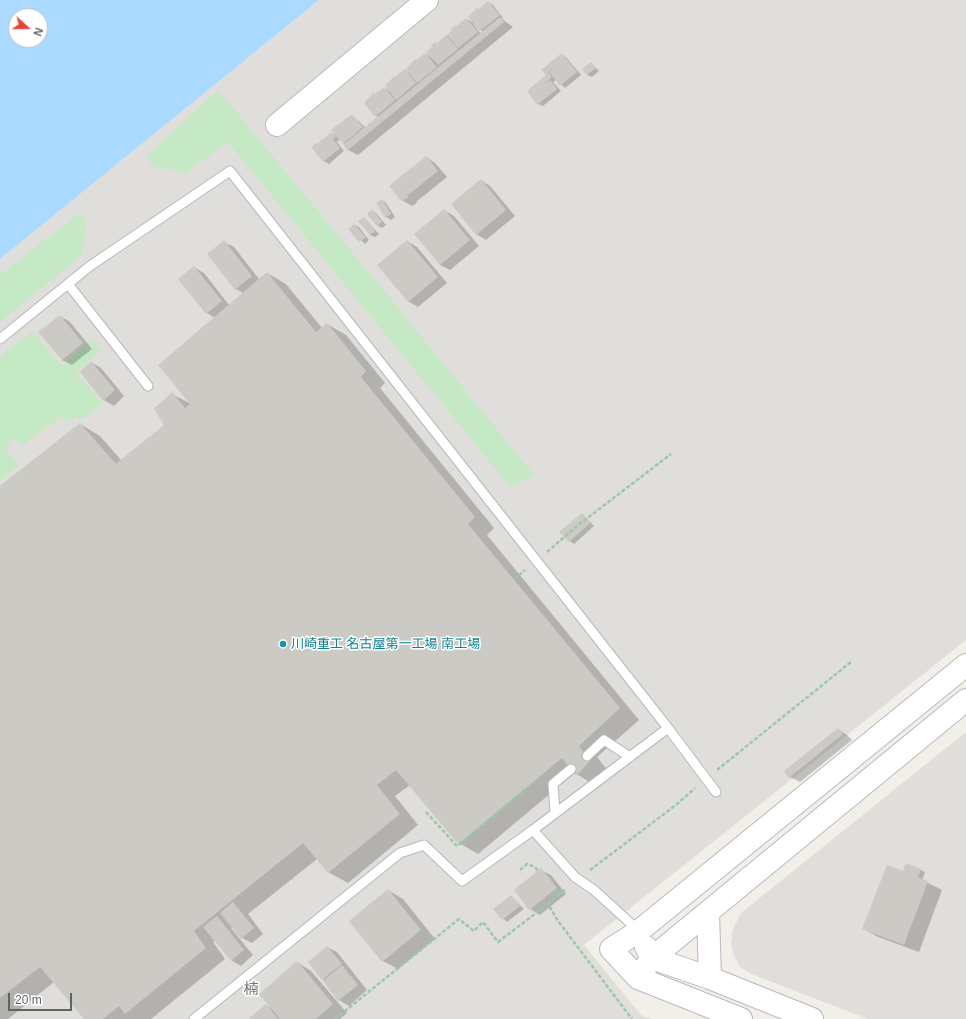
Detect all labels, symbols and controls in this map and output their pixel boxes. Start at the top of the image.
north arrow [8,8,48,48]
text: N [31,26,45,38]
place label: 川崎重工 名古屋第一工場 南工場 [291,636,480,652]
marker: 川崎重工 名古屋第一工場 南工場 [278,639,288,649]
district label: 楠 [244,981,258,999]
scale bar [10,985,74,1011]
text: 20 m [15,993,42,1007]

